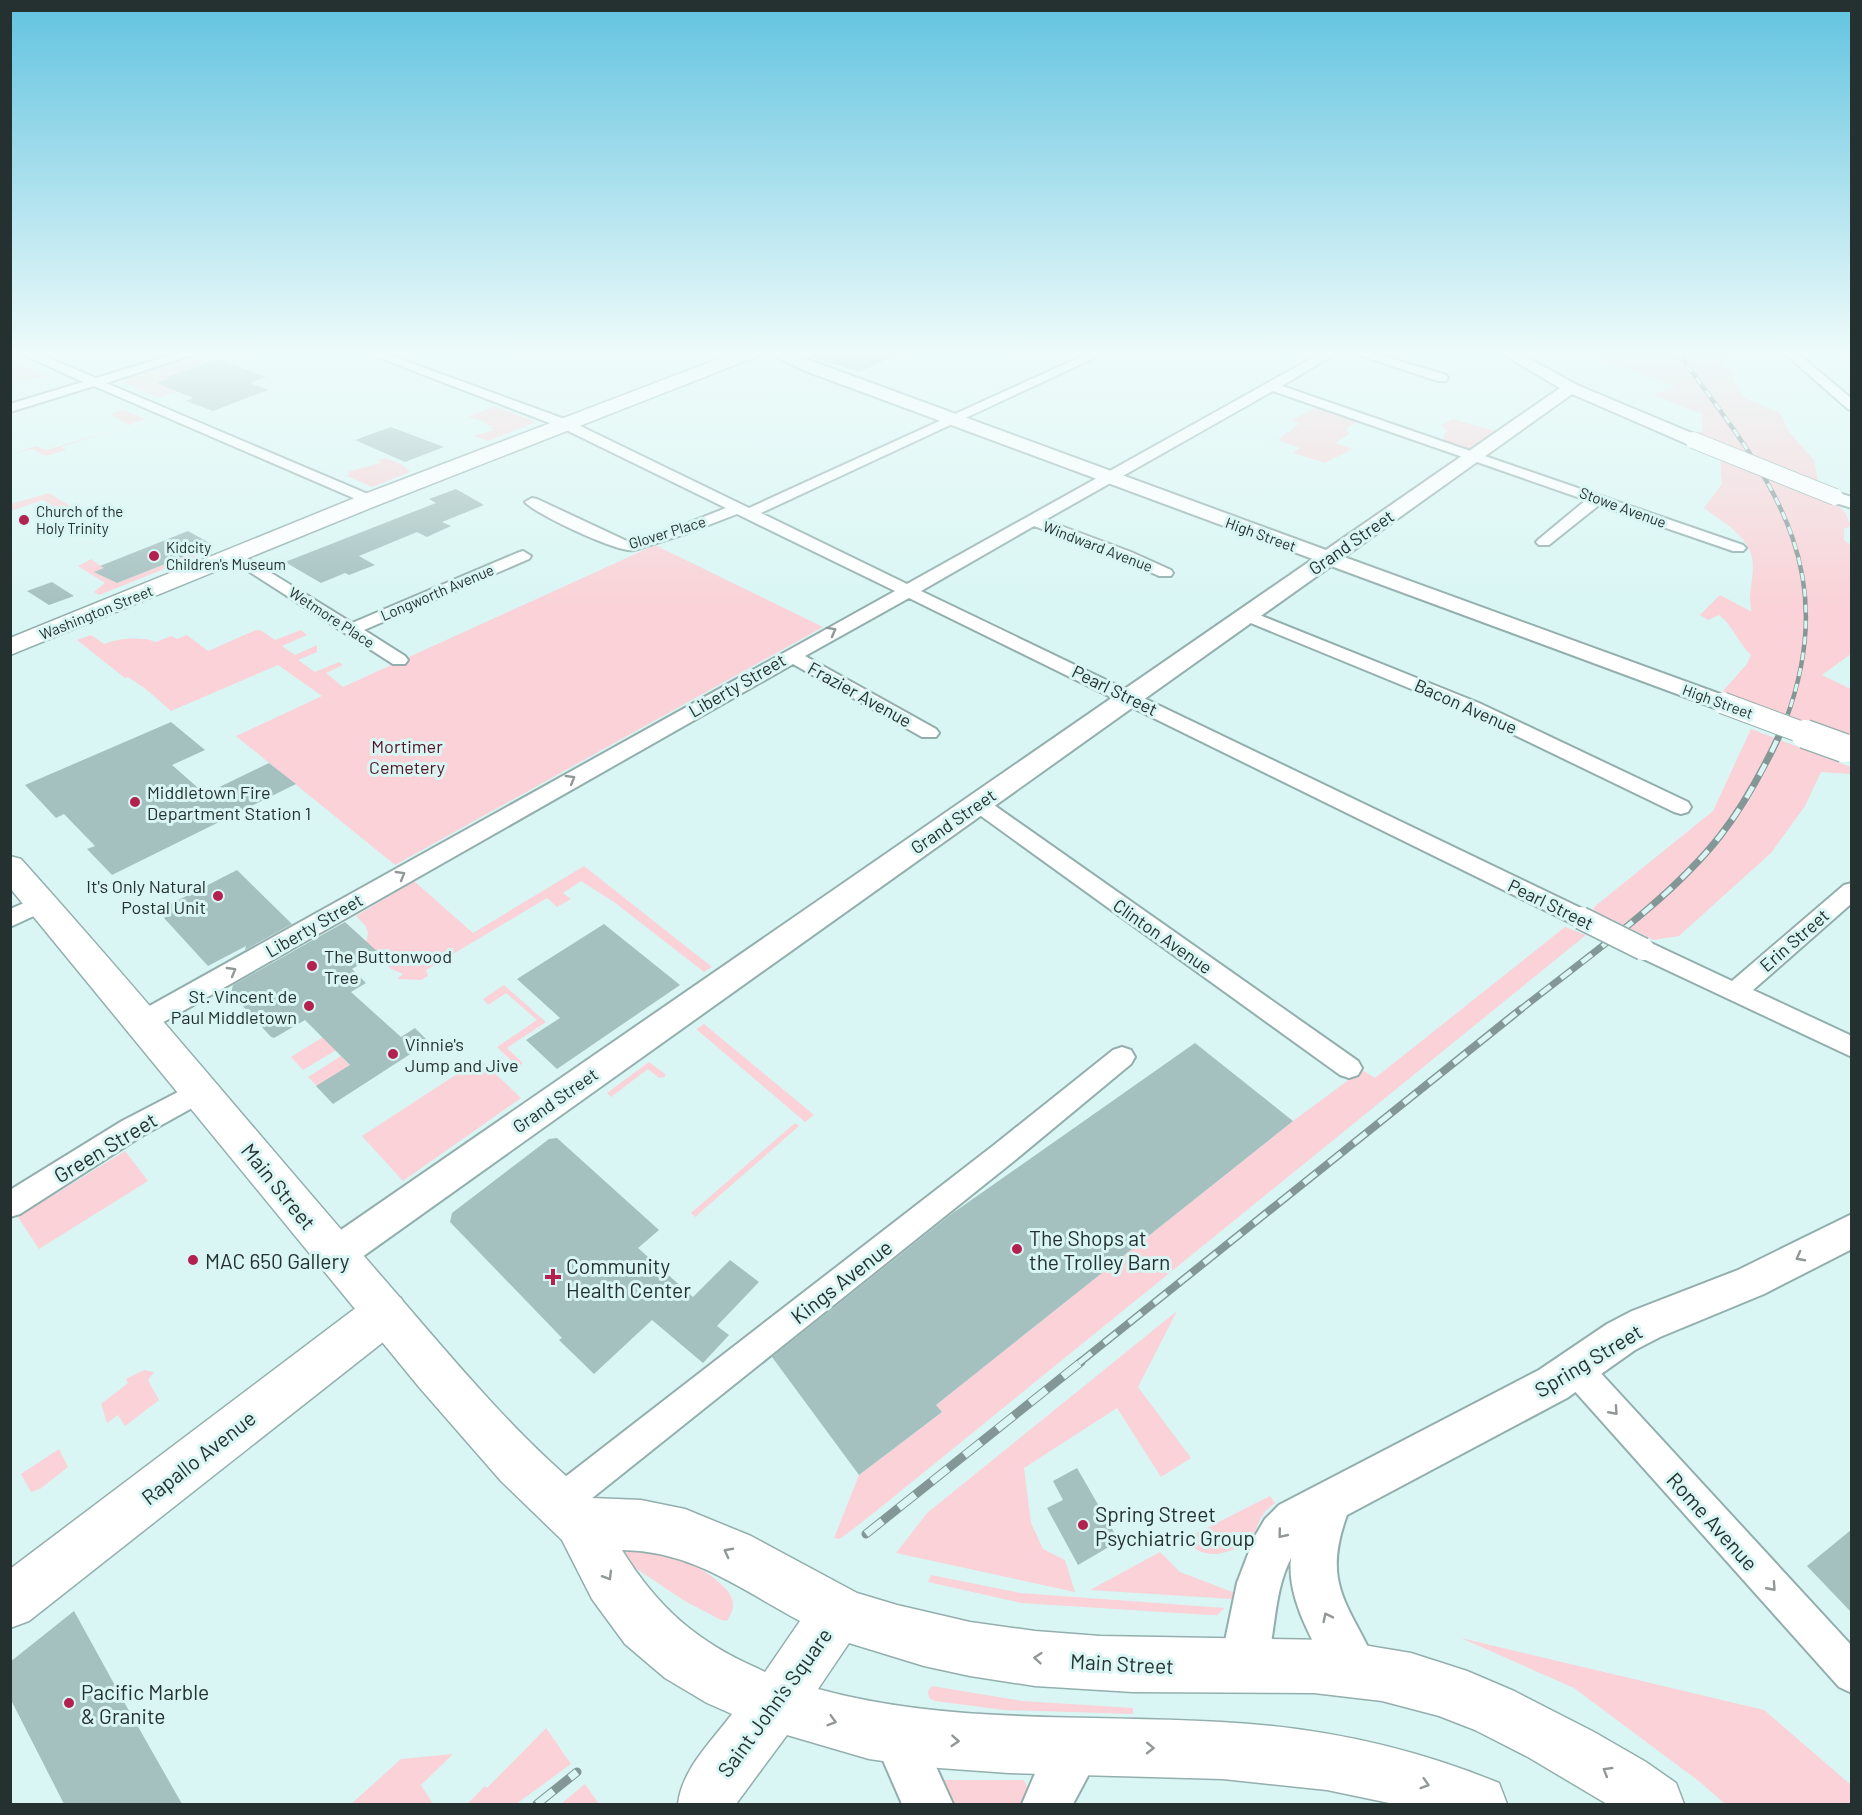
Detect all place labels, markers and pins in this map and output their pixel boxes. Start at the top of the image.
place label: Church of the Holy Trinity [36,502,123,537]
marker: Church of the Holy Trinity [17,513,31,527]
place label: Kidcity Children's Museum [166,538,286,573]
marker: Kidcity Children's Museum [147,549,161,563]
place label: Middletown Fire Department Station 1 [147,781,311,824]
marker: Middletown Fire Department Station 1 [128,795,142,809]
place label: It's Only Natural Postal Unit [86,875,206,918]
marker: It's Only Natural Postal Unit [211,889,225,903]
place label: The Buttonwood Tree [324,945,452,988]
marker: The Buttonwood Tree [305,959,319,973]
place label: St. Vincent de Paul Middletown [171,985,297,1028]
marker: St. Vincent de Paul Middletown [302,999,316,1013]
place label: Vinnie's Jump and Jive [405,1033,518,1076]
marker: Vinnie's Jump and Jive [386,1047,400,1061]
place label: The Shops at the Trolley Barn [1029,1225,1170,1274]
marker: The Shops at the Trolley Barn [1010,1242,1024,1256]
place label: MAC 650 Gallery [205,1248,350,1273]
marker: MAC 650 Gallery [186,1253,200,1267]
place label: Community Health Center [566,1253,691,1302]
marker: Community Health Center [544,1268,562,1286]
place label: Spring Street Psychiatric Group [1095,1501,1255,1550]
marker: Spring Street Psychiatric Group [1076,1518,1090,1532]
place label: Pacific Marble & Granite [81,1679,209,1728]
marker: Pacific Marble & Granite [62,1696,76,1710]

